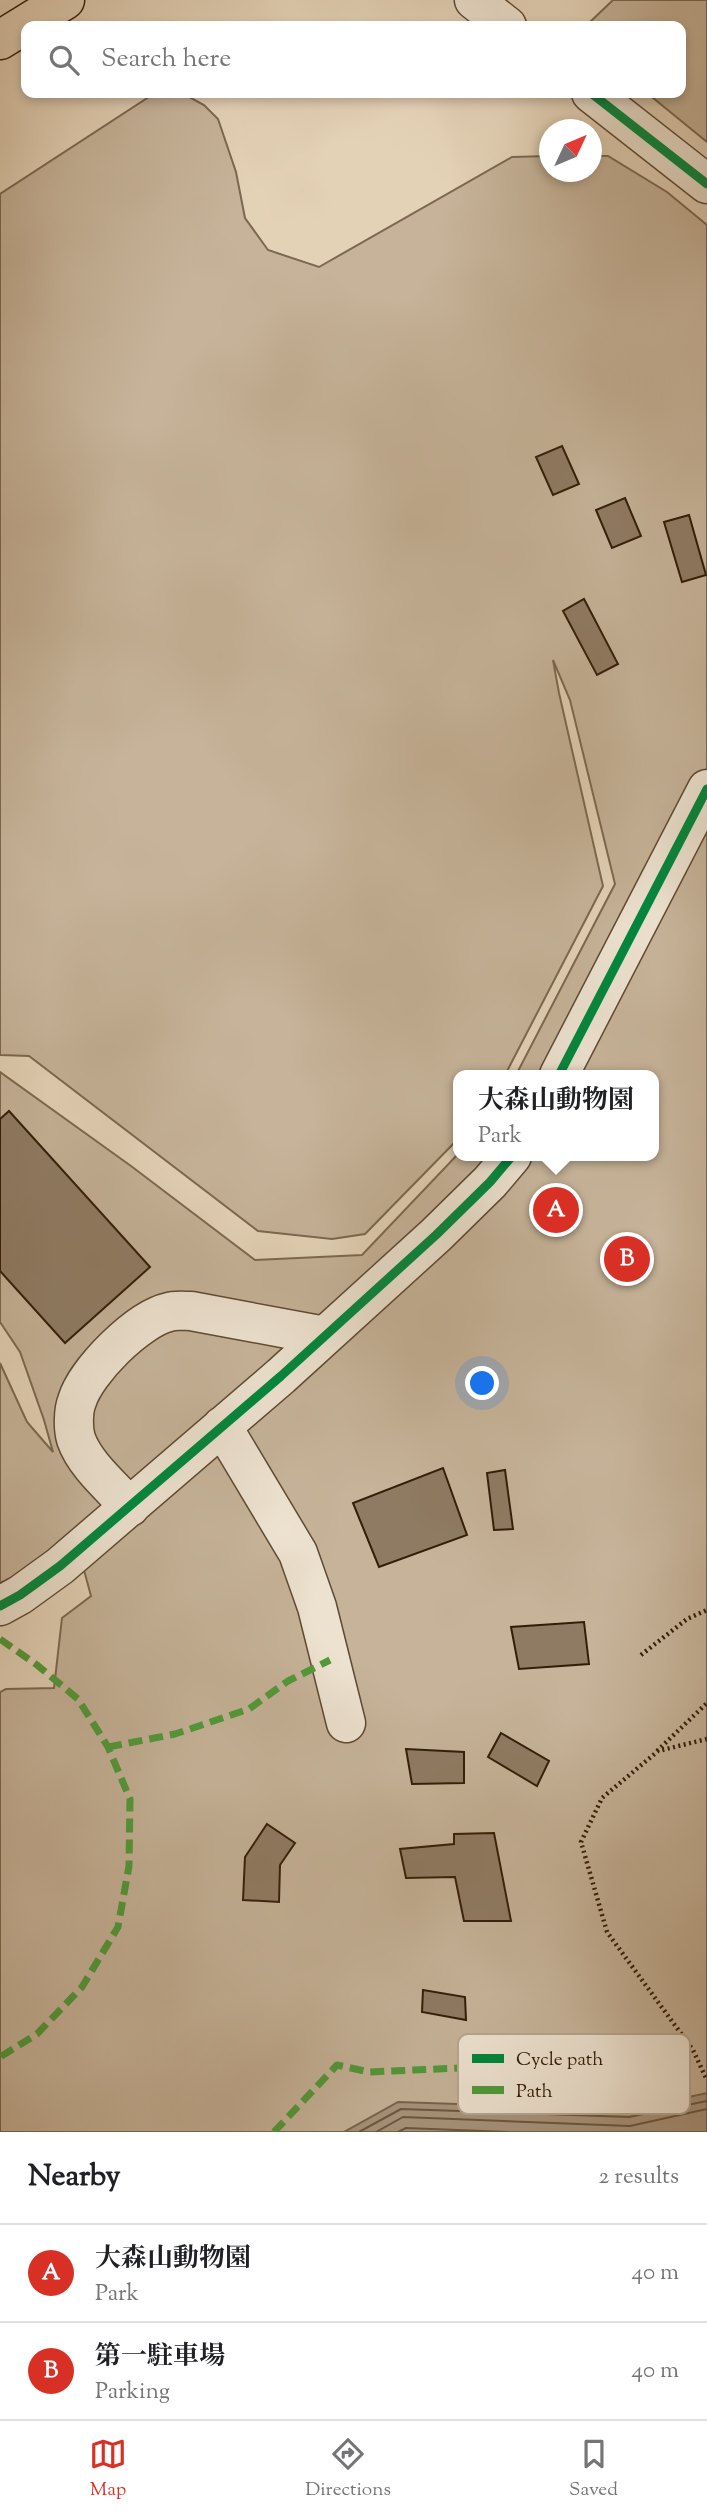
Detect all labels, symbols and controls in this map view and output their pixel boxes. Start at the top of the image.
search box [21,21,686,98]
icon: search [45,41,83,79]
text: Search here [101,41,231,78]
north arrow [539,119,602,182]
popup [453,1070,659,1161]
text: 大森山動物園 [478,1083,634,1120]
text: Park [478,1120,522,1153]
pin: A [533,1184,579,1236]
pin: B [604,1233,650,1285]
your location [465,1366,499,1400]
legend [458,2034,690,2114]
text: Cycle path [516,2047,603,2074]
text: Path [516,2079,553,2106]
text: Nearby [28,2156,120,2199]
text: 2 results [599,2161,679,2194]
text: 大森山動物園 [95,2241,251,2278]
text: A [42,2257,60,2290]
text: 40 m [632,2257,679,2290]
text: Park [95,2278,139,2311]
text: 第一駐車場 [95,2339,225,2376]
text: B [44,2355,58,2388]
text: 40 m [632,2355,679,2388]
text: Parking [95,2376,170,2409]
tab: Map [89,2435,127,2504]
tab: Directions [305,2435,391,2504]
tab: Saved [569,2435,618,2504]

